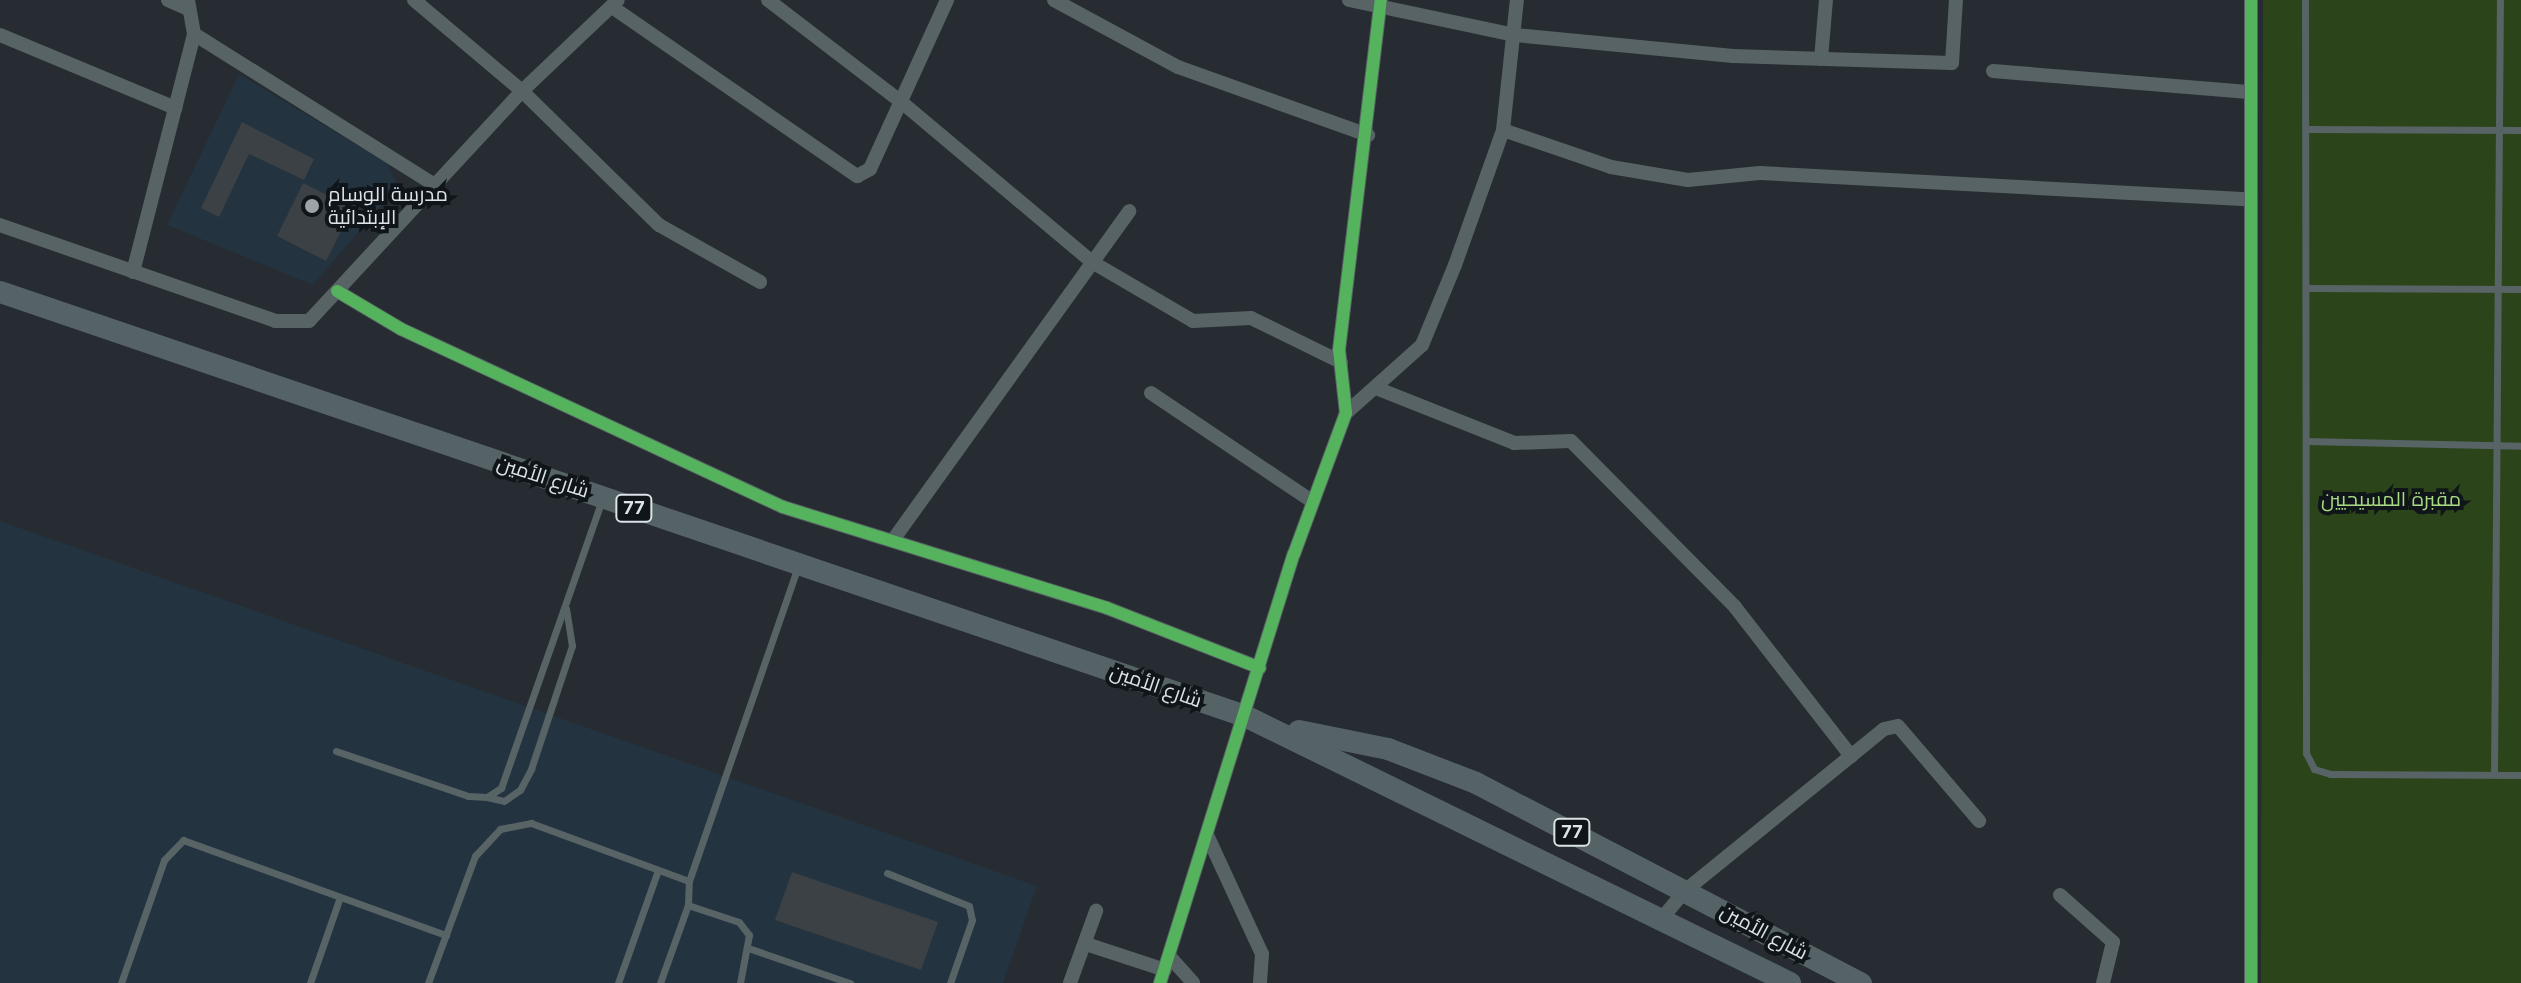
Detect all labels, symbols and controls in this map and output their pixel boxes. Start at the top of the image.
place label: مدرسة الوسام الإبتدائية [328,182,448,229]
marker: مدرسة الوسام الإبتدائية [303,197,321,215]
street label: شارع الأمين [494,451,592,503]
park label: مقبرة المسيحيين [2321,487,2461,511]
road number: 77 [614,494,654,522]
street label: شارع الأمين [1107,659,1205,713]
road number: 77 [1552,818,1592,846]
street label: شارع الأمين [1716,899,1812,965]

